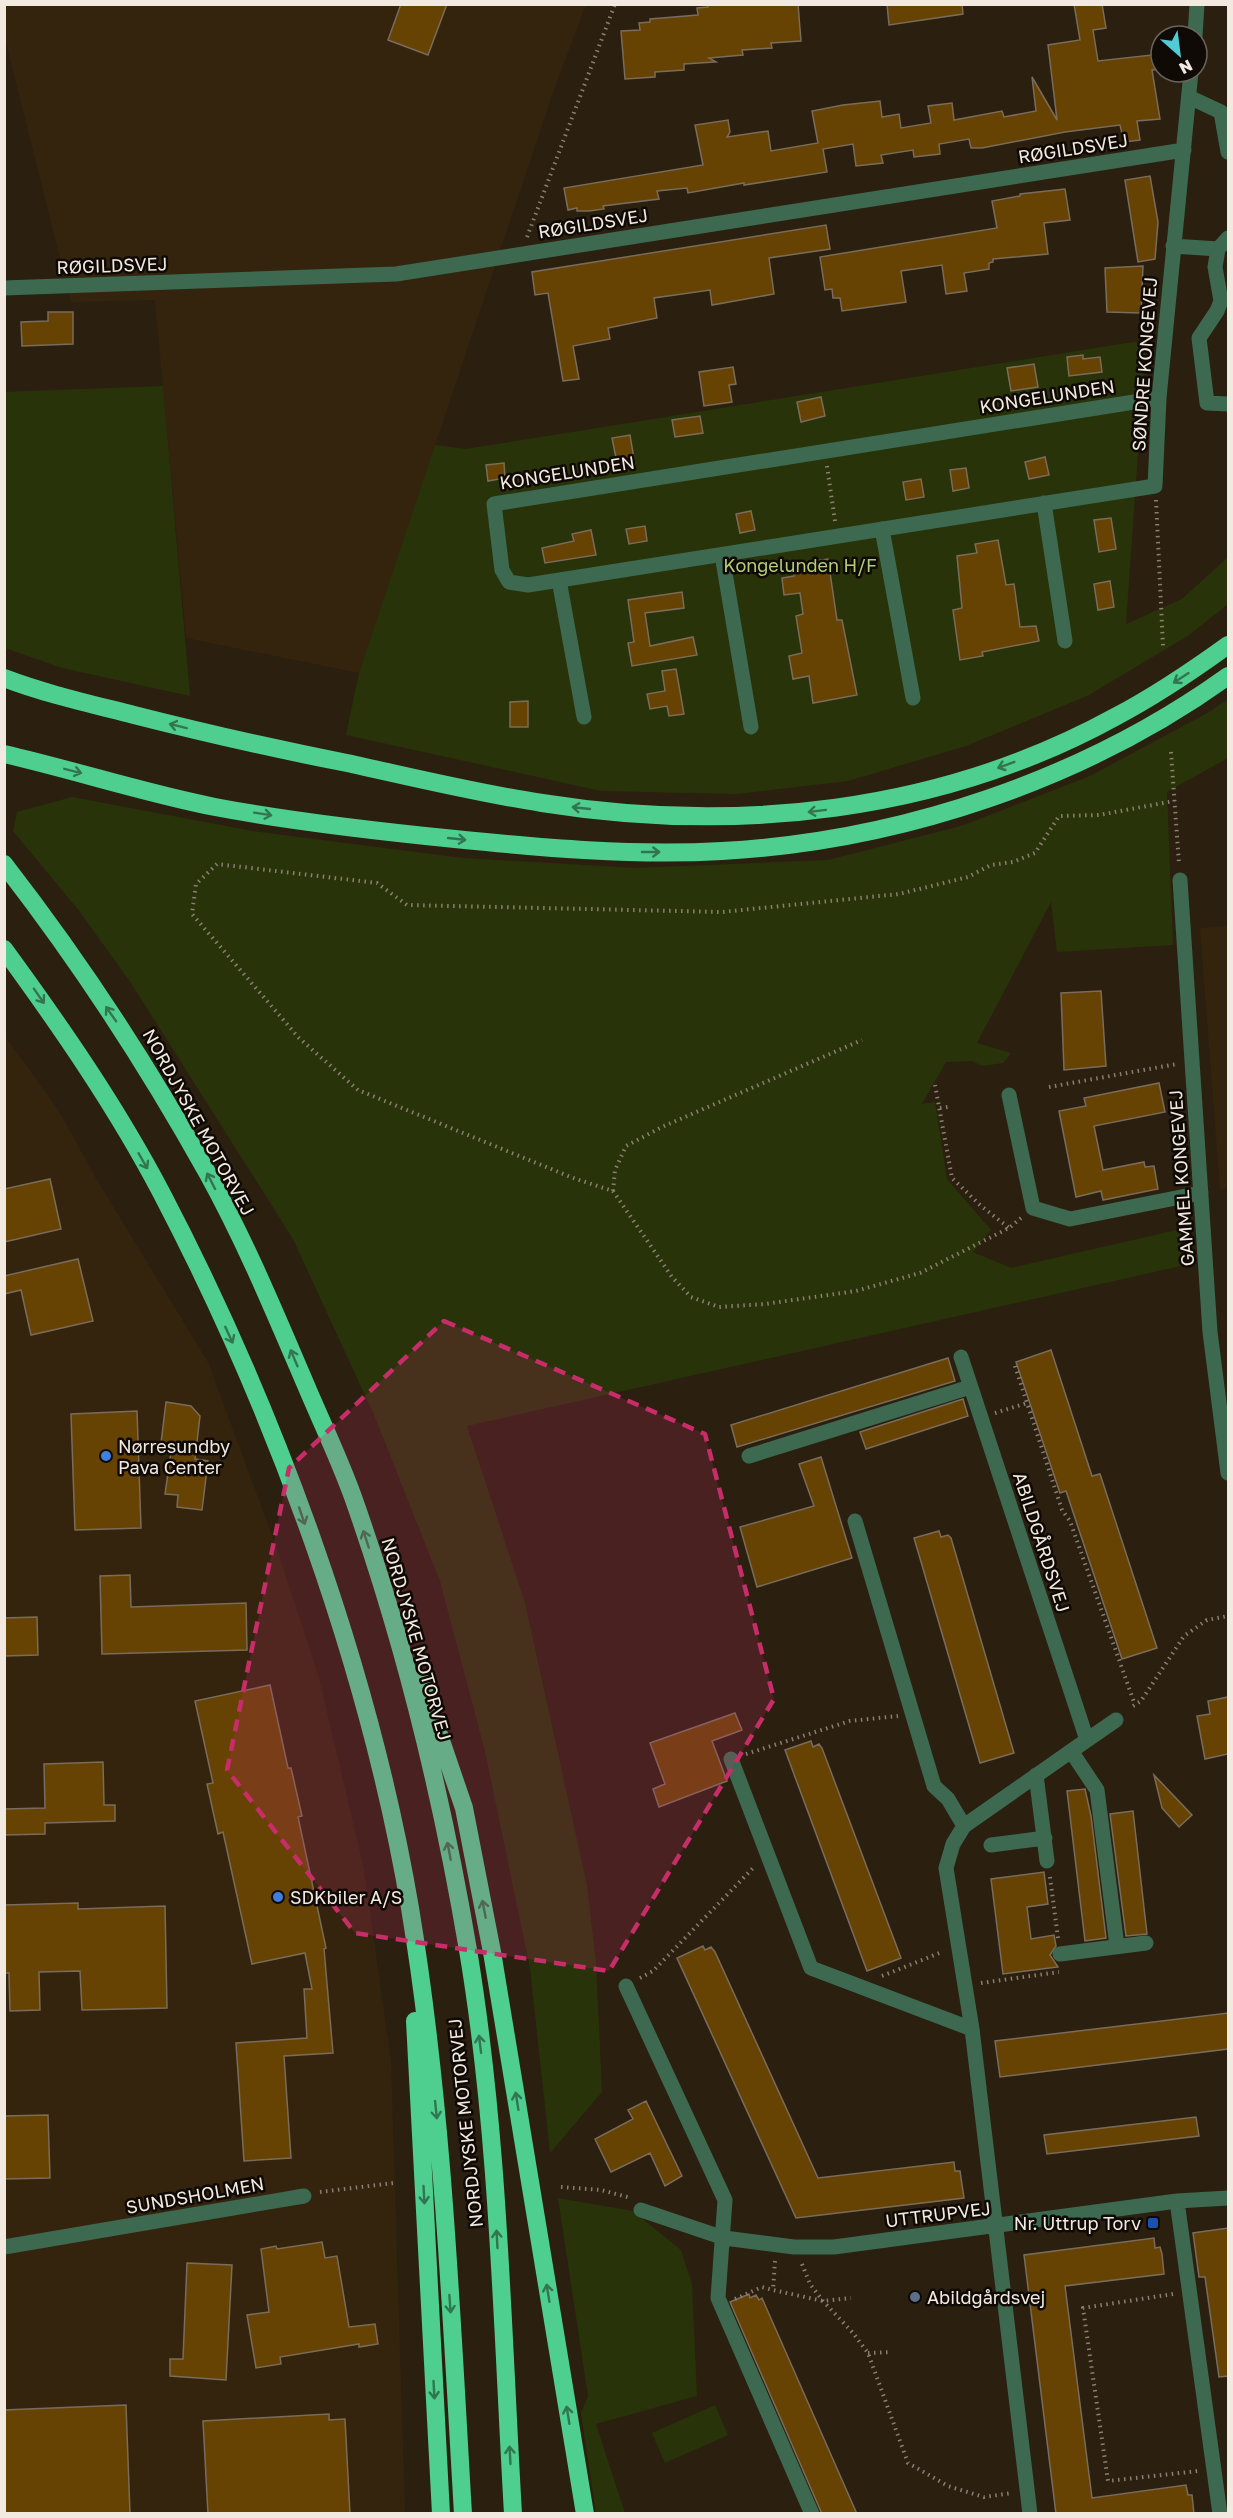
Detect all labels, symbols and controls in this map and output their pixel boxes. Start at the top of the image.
north arrow [1149,24,1209,84]
text: N [1176,56,1196,79]
street label: RØGILDSVEJ [1016,128,1130,168]
street label: RØGILDSVEJ [536,203,650,243]
street label: RØGILDSVEJ [56,252,168,278]
street label: SØNDRE KONGEVEJ [1127,276,1161,452]
street label: KONGELUNDEN [978,374,1116,418]
street label: KONGELUNDEN [498,450,636,494]
park label: Kongelunden H/F [723,554,877,576]
one-way arrow [1172,672,1189,685]
one-way arrow [169,720,188,732]
one-way arrow [998,760,1016,771]
one-way arrow [64,765,83,777]
one-way arrow [572,802,592,813]
one-way arrow [808,806,828,817]
one-way arrow [253,808,273,819]
one-way arrow [446,834,466,845]
one-way arrow [641,846,661,858]
one-way arrow [33,987,45,1004]
one-way arrow [105,1006,117,1022]
street label: NORDJYSKE MOTORVEJ [139,1025,259,1219]
street label: GAMMEL KONGEVEJ [1164,1089,1198,1267]
one-way arrow [137,1152,149,1169]
one-way arrow [205,1173,217,1190]
one-way arrow [224,1326,236,1344]
one-way arrow [288,1349,299,1367]
place label: Nørresundby Pava Center [118,1435,230,1478]
marker: Nørresundby Pava Center [99,1449,113,1463]
street label: ABILDGÅRDSVEJ [1009,1469,1075,1615]
one-way arrow [298,1506,309,1525]
one-way arrow [360,1530,371,1549]
street label: NORDJYSKE MOTORVEJ [377,1535,457,1743]
one-way arrow [443,1842,454,1862]
place label: SDKbiler A/S [290,1886,402,1908]
marker: SDKbiler A/S [271,1890,285,1904]
one-way arrow [478,1900,489,1919]
street label: NORDJYSKE MOTORVEJ [443,2017,487,2229]
one-way arrow [474,2034,485,2054]
one-way arrow [511,2092,522,2111]
one-way arrow [431,2099,442,2119]
street label: SUNDSHOLMEN [124,2172,266,2218]
one-way arrow [418,2184,429,2204]
street label: UTTRUPVEJ [884,2197,992,2231]
place label: Nr. Uttrup Torv [1014,2212,1141,2234]
marker: Nr. Uttrup Torv [1146,2216,1160,2230]
one-way arrow [492,2230,503,2250]
one-way arrow [543,2284,554,2304]
place label: Abildgårdsvej [927,2286,1045,2308]
marker: Abildgårdsvej [908,2290,922,2304]
one-way arrow [445,2293,456,2313]
one-way arrow [428,2379,439,2399]
one-way arrow [562,2405,573,2425]
one-way arrow [504,2446,515,2466]

